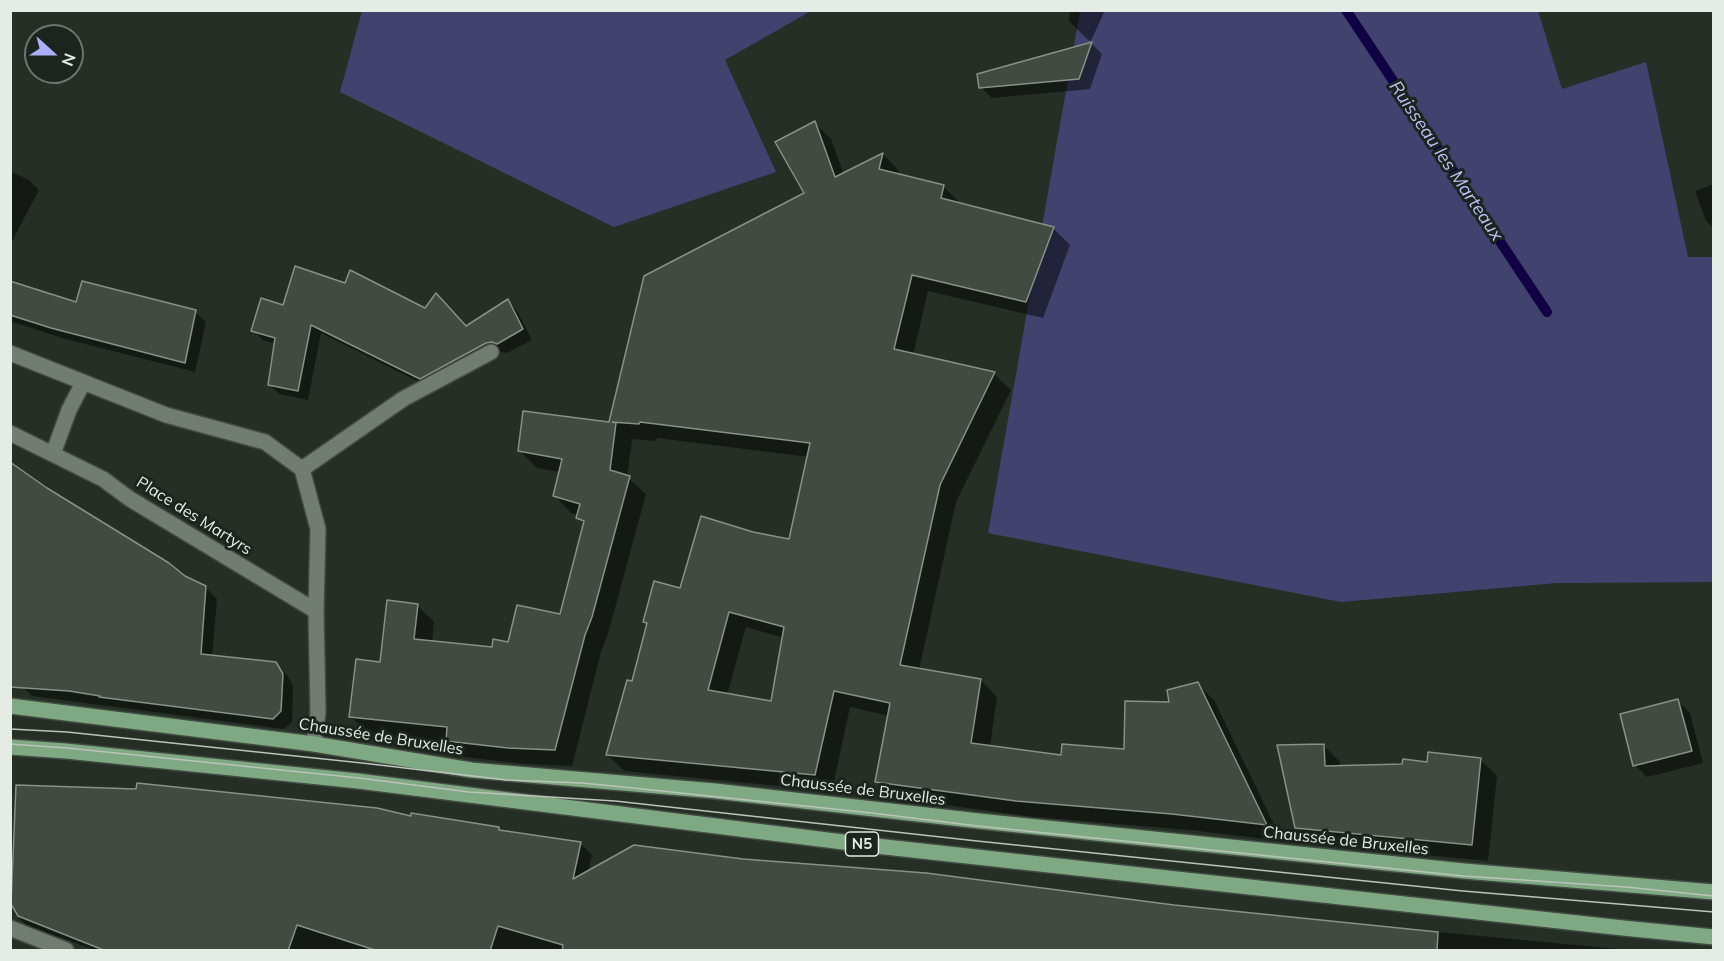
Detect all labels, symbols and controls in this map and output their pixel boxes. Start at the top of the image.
north arrow [24,24,84,84]
text: N [57,51,80,69]
water label: Ruisseau les Marteaux [1384,77,1508,245]
street label: Place des Martyrs [133,473,255,559]
street label: Chaussée de Bruxelles [297,715,465,759]
street label: Chaussée de Bruxelles [779,770,947,810]
street label: Chaussée de Bruxelles [1262,823,1430,859]
road number: N5 [846,832,878,856]

